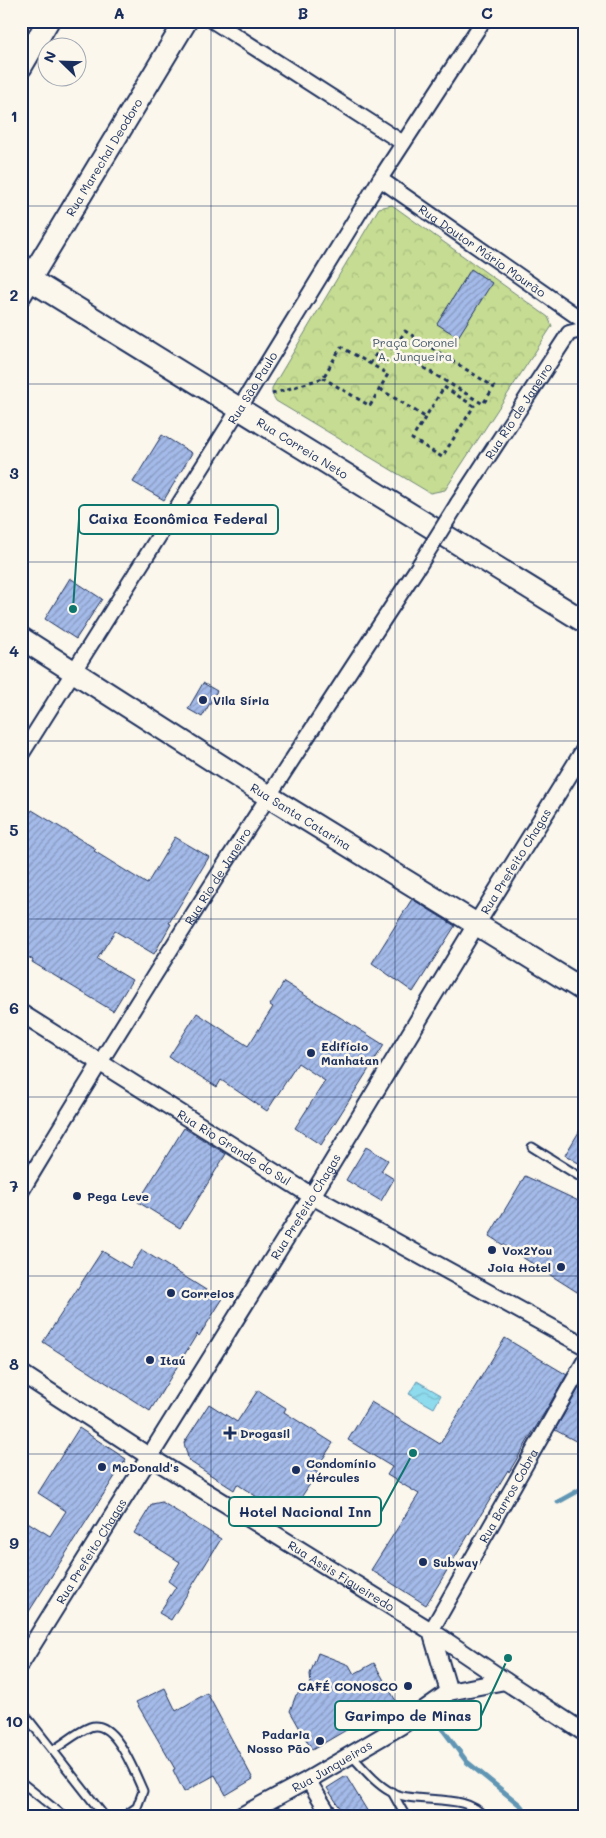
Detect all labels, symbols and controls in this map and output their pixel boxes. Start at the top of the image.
text: A [113,2,125,23]
text: B [298,2,308,23]
text: C [481,2,493,23]
north arrow [38,38,88,88]
text: N [39,48,60,65]
street label: Rua Marechal Deodoro [62,95,146,219]
text: 1 [10,105,18,126]
street label: Rua Doutor Mário Mourão [416,201,549,300]
text: 2 [10,284,19,305]
park label: Praça Coronel A. Junqueira [372,334,458,364]
street label: Rua São Paulo [224,348,280,427]
street label: Rua Rio de Janeiro [481,360,555,462]
street label: Rua Correia Neto [254,414,351,482]
text: 3 [9,462,19,483]
callout: Caixa Econômica Federal [79,505,278,534]
text: Caixa Econômica Federal [88,509,268,528]
text: 4 [9,640,19,661]
place label: Vila Síria [213,692,269,708]
marker: Vila Síria [197,694,209,706]
street label: Rua Santa Catarina [248,779,355,853]
street label: Rua Prefeito Chagas [477,805,554,917]
text: 5 [9,819,19,840]
street label: Rua Rio de Janeiro [181,825,254,927]
text: 6 [9,997,19,1018]
place label: Edifício Manhatan [321,1038,379,1068]
marker: Edifício Manhatan [305,1047,317,1059]
street label: Rua Rio Grande do Sul [175,1106,294,1189]
street label: Rua Prefeito Chagas [267,1150,344,1262]
text: 7 [10,1175,19,1196]
place label: Pega Leve [87,1188,149,1204]
marker: Pega Leve [71,1190,83,1202]
place label: Vox2You [502,1242,552,1258]
marker: Vox2You [486,1244,498,1256]
place label: Joia Hotel [487,1259,551,1275]
marker: Joia Hotel [555,1261,567,1273]
place label: Correios [181,1285,234,1301]
marker: Correios [165,1287,177,1299]
place label: Itaú [160,1352,186,1368]
text: 8 [9,1353,19,1374]
marker: Itaú [144,1354,156,1366]
place label: Drogasil [240,1425,290,1441]
marker: Drogasil [224,1427,236,1439]
street label: Rua Barros Cobra [475,1445,541,1546]
place label: Condomínio Hércules [306,1455,376,1485]
place label: McDonald's [112,1459,179,1475]
marker: McDonald's [96,1461,108,1473]
marker: Condomínio Hércules [290,1464,302,1476]
street label: Rua Prefeito Chagas [52,1495,130,1607]
callout: Hotel Nacional Inn [229,1497,381,1526]
text: Hotel Nacional Inn [239,1502,371,1521]
text: 9 [9,1532,19,1553]
street label: Rua Assis Figueiredo [285,1537,398,1614]
place label: Subway [433,1554,479,1570]
marker: Subway [417,1556,429,1568]
place label: CAFÉ CONOSCO [297,1678,398,1694]
marker: CAFÉ CONOSCO [402,1680,414,1692]
callout: Garimpo de Minas [335,1701,481,1730]
text: Garimpo de Minas [345,1706,471,1725]
text: 10 [5,1710,23,1731]
place label: Padaria Nosso Pão [247,1726,310,1756]
marker: Padaria Nosso Pão [314,1735,326,1747]
street label: Rua Junqueiras [289,1736,375,1795]

